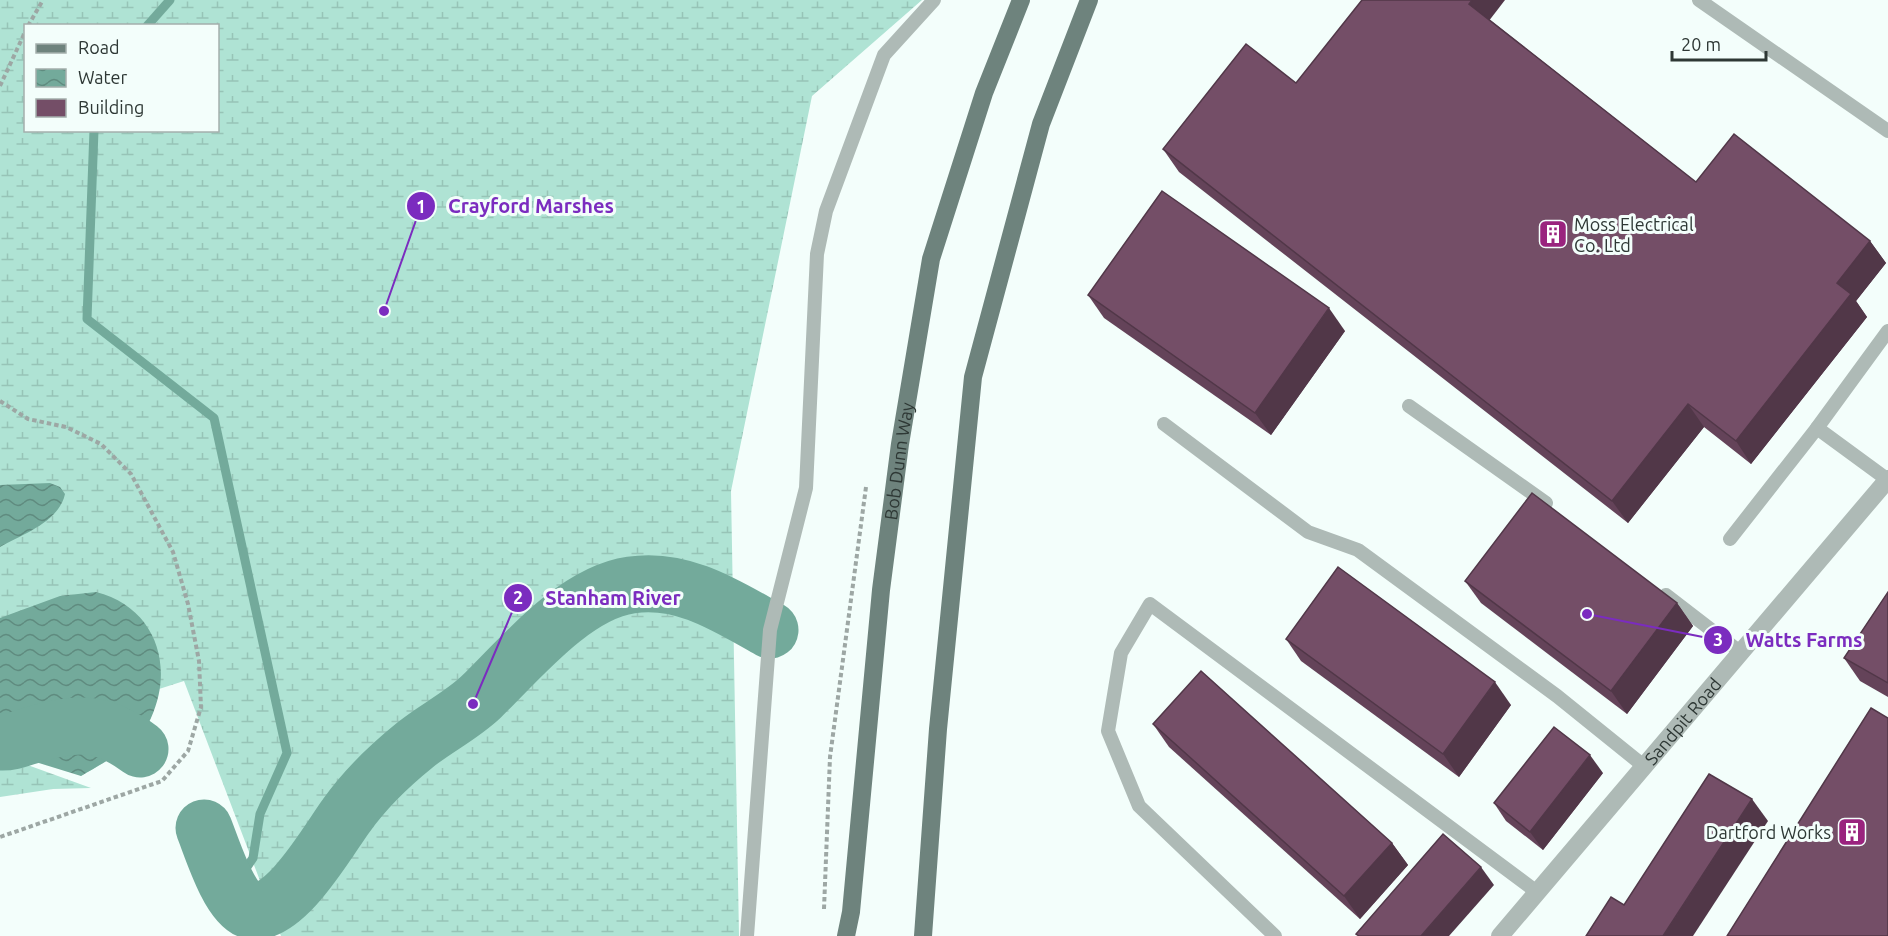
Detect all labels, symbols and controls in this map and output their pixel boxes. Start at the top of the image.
legend [24,24,219,132]
scale bar [1672,24,1766,62]
text: 20 m [1681,34,1721,54]
text: Road [78,37,120,57]
text: Water [78,67,128,87]
text: Building [78,97,144,117]
callout: Crayford Marshes [406,187,626,225]
text: Crayford Marshes [448,194,614,217]
text: 1 [416,196,426,216]
place label: Moss Electrical Co. Ltd [1574,214,1694,255]
building icon: Moss Electrical Co. Ltd [1537,218,1569,250]
street label: Bob Dunn Way [880,400,917,521]
callout: Stanham River [503,579,693,617]
text: Stanham River [545,586,681,609]
text: 2 [513,587,523,607]
callout: Watts Farms [1703,621,1874,659]
text: Watts Farms [1745,628,1863,651]
text: 3 [1713,629,1723,649]
street label: Sandpit Road [1640,674,1725,768]
building icon: Dartford Works [1836,816,1868,848]
place label: Dartford Works [1706,822,1831,842]

